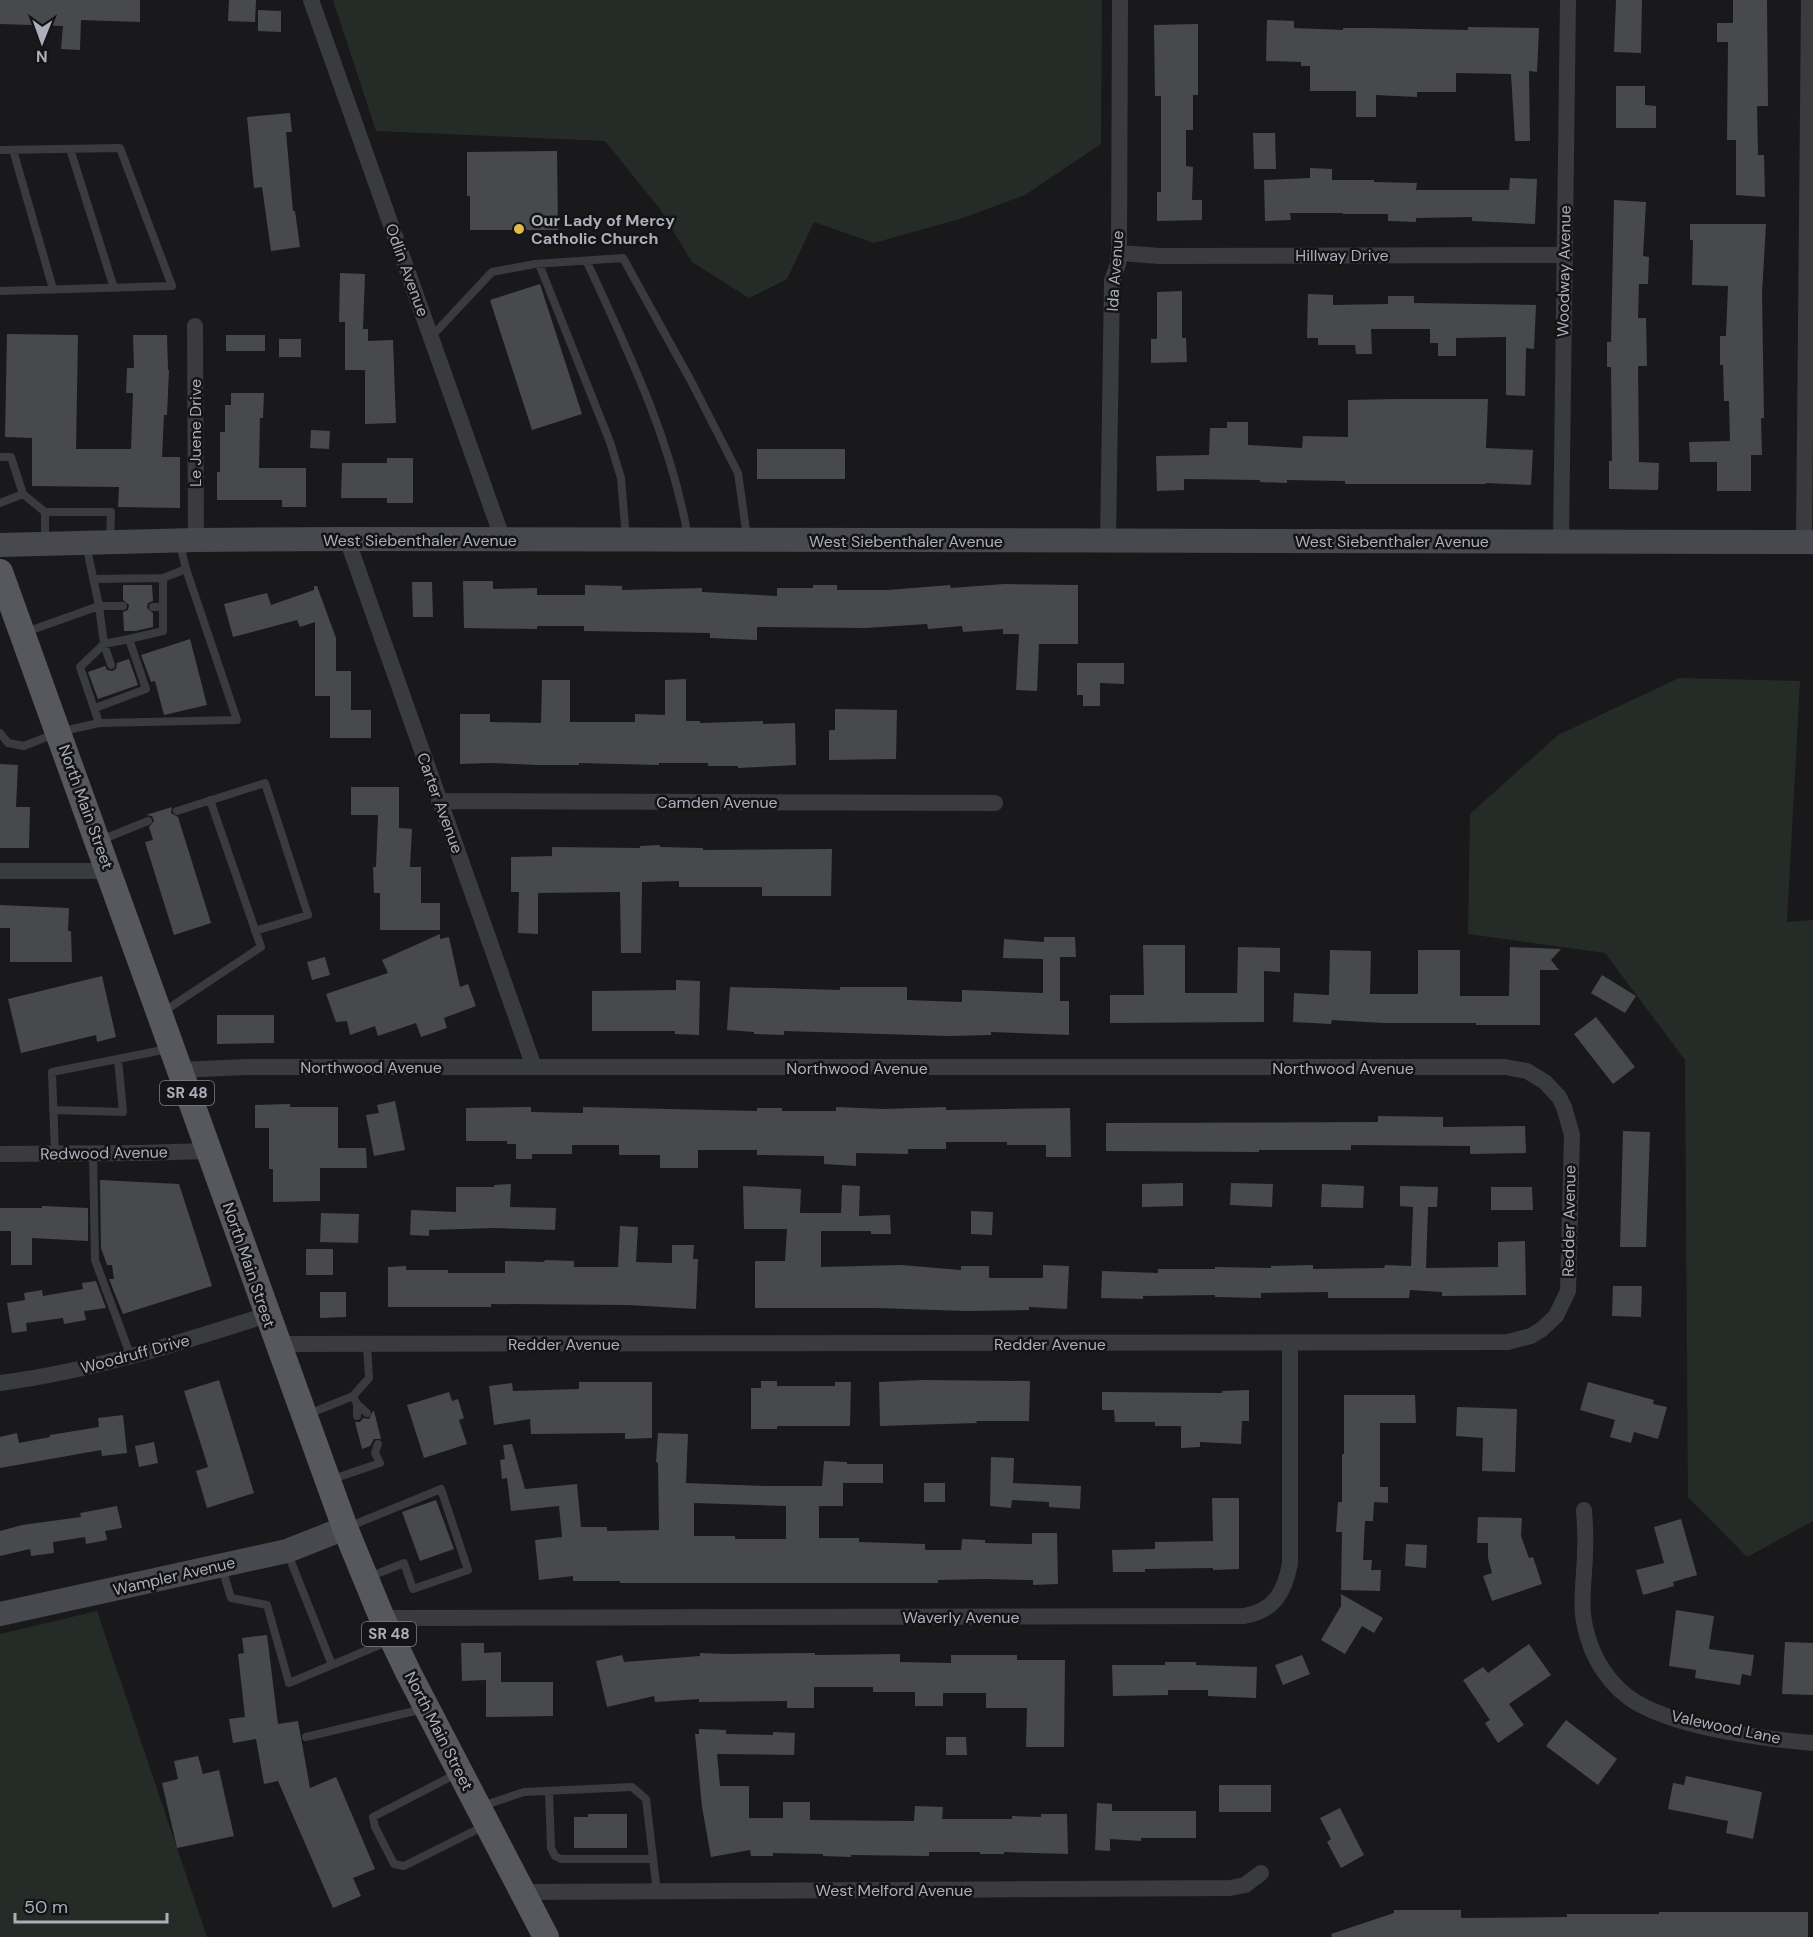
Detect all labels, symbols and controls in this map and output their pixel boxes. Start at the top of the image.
north arrow [12,12,72,72]
text: N [36,46,48,67]
street label: Woodway Avenue [1552,205,1576,337]
place label: Our Lady of Mercy Catholic Church [531,210,675,249]
street label: Odlin Avenue [380,221,434,319]
marker: Our Lady of Mercy Catholic Church [512,222,526,236]
street label: Ida Avenue [1102,230,1128,312]
street label: Hillway Drive [1295,245,1389,266]
street label: Le Juene Drive [185,379,206,487]
street label: West Siebenthaler Avenue [323,530,517,551]
street label: West Siebenthaler Avenue [809,531,1003,552]
street label: West Siebenthaler Avenue [1295,531,1489,552]
street label: North Main Street [54,742,118,872]
street label: Carter Avenue [412,750,468,856]
street label: Camden Avenue [656,792,778,813]
street label: Northwood Avenue [300,1057,442,1078]
street label: Northwood Avenue [786,1058,928,1079]
street label: Northwood Avenue [1272,1058,1414,1079]
road number: SR 48 [160,1081,214,1105]
street label: Redwood Avenue [40,1141,168,1165]
street label: Redder Avenue [1558,1165,1580,1277]
street label: North Main Street [218,1200,280,1330]
street label: Woodruff Drive [78,1329,192,1379]
street label: Redder Avenue [508,1334,620,1355]
street label: Redder Avenue [994,1334,1106,1355]
street label: Wampler Avenue [111,1552,237,1600]
street label: Waverly Avenue [902,1607,1020,1628]
road number: SR 48 [362,1622,416,1646]
street label: North Main Street [400,1668,478,1794]
street label: Valewood Lane [1669,1705,1783,1749]
street label: West Melford Avenue [816,1880,972,1901]
scale bar [15,1886,166,1924]
text: 50 m [24,1895,68,1919]

